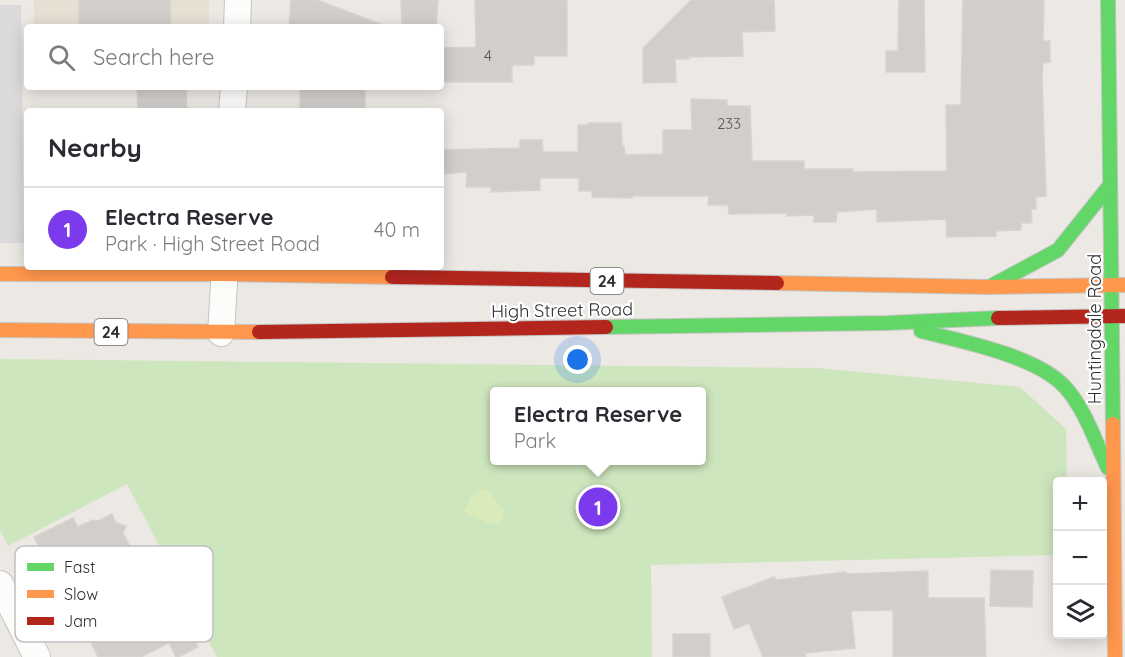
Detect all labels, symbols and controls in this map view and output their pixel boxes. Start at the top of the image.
search box [24,24,444,90]
icon: search [45,41,78,74]
text: Search here [93,43,214,71]
house number: 4 [484,46,492,65]
house number: 233 [717,114,741,133]
text: Nearby [48,131,142,164]
text: Electra Reserve [105,203,273,231]
text: 1 [64,217,71,242]
text: 40 m [374,217,420,242]
text: Park · High Street Road [105,231,320,256]
street label: Huntingdale Road [1083,254,1106,404]
road number: 24 [590,268,624,294]
street label: High Street Road [491,297,633,323]
road number: 24 [94,319,128,345]
your location [563,345,592,374]
popup [490,387,706,465]
text: Electra Reserve [514,400,682,428]
text: Park [514,428,556,453]
map controls [1053,477,1107,639]
button: + [1053,477,1107,531]
pin: 1 [578,484,618,530]
button: − [1053,531,1107,585]
legend [15,546,213,642]
text: Fast [64,557,95,577]
text: Slow [64,584,98,604]
button: layers [1053,585,1107,639]
text: Jam [64,611,97,631]

